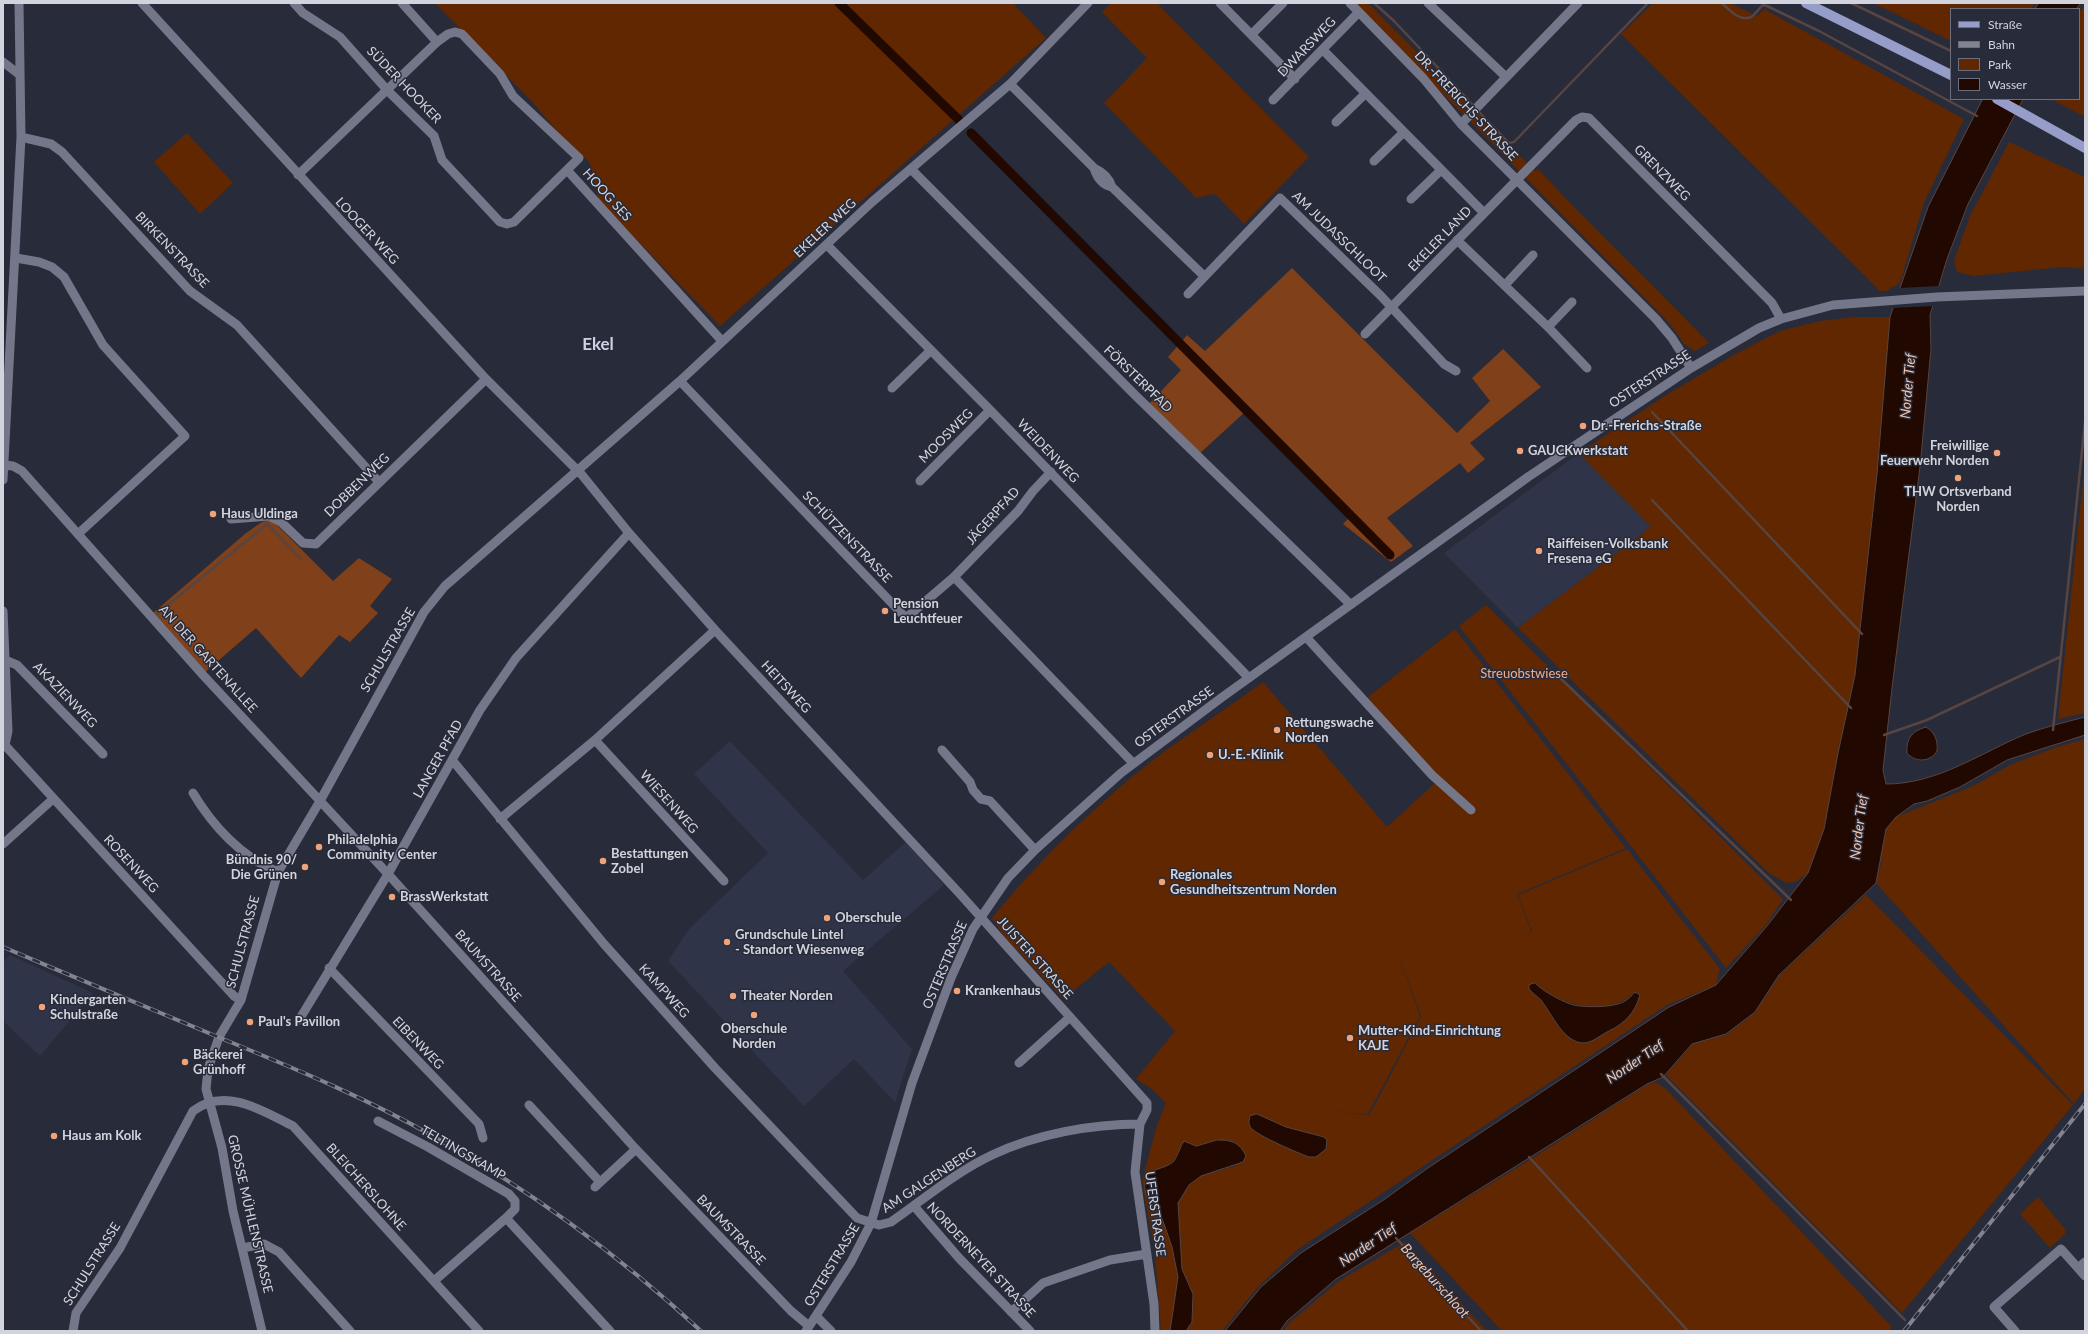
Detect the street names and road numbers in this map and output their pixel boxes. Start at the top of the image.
street label: DWARSWEG [1275,14,1339,80]
street label: SÜDER HOOKER [363,43,445,127]
street label: DR.-FRERICHS-STRASSE [1411,48,1521,164]
street label: GRENZWEG [1631,142,1693,204]
street label: HOOG SES [579,166,635,224]
street label: AM JUDASSCHLOOT [1289,188,1389,286]
street label: LOOGER WEG [332,194,402,268]
street label: EKELER WEG [791,195,859,261]
street label: EKELER LAND [1405,203,1475,275]
street label: BIRKENSTRASSE [132,209,212,291]
street label: FÖRSTERPFAD [1100,342,1176,416]
street label: OSTERSTRASSE [1606,347,1694,411]
street label: MOOSWEG [916,406,976,466]
street label: WEIDENWEG [1014,416,1082,486]
street label: DOBBENWEG [321,450,393,520]
street label: JÄGERPFAD [963,484,1023,548]
street label: SCHÜTZENSTRASSE [799,488,895,586]
street label: AN DER GARTENALLEE [156,602,260,716]
street label: SCHULSTRASSE [357,605,419,695]
street label: HEITSWEG [758,658,814,716]
street label: AKAZIENWEG [30,659,100,731]
street label: OSTERSTRASSE [1131,683,1217,751]
street label: LANGER PFAD [410,717,466,801]
street label: WIESENWEG [637,767,701,837]
street label: ROSENWEG [100,832,162,896]
street label: SCHULSTRASSE [223,894,263,990]
street label: JUISTER STRASSE [994,914,1076,1002]
street label: OSTERSTRASSE [919,919,971,1011]
street label: BAUMSTRASSE [451,927,525,1005]
street label: KAMPWEG [636,961,692,1021]
street label: EIBENWEG [389,1013,447,1073]
street label: TELTINGSKAMP [418,1122,508,1184]
street label: GROSSE MÜHLENSTRASSE [224,1133,276,1295]
street label: BLEICHERSLOHNE [323,1140,409,1234]
street label: AM GALGENBERG [879,1144,979,1216]
street label: UFERSTRASSE [1141,1170,1169,1258]
street label: BAUMSTRASSE [694,1192,768,1268]
street label: NORDERNEYER STRASSE [924,1199,1038,1321]
street label: SCHULSTRASSE [60,1220,124,1308]
street label: OSTERSTRASSE [801,1221,863,1309]

